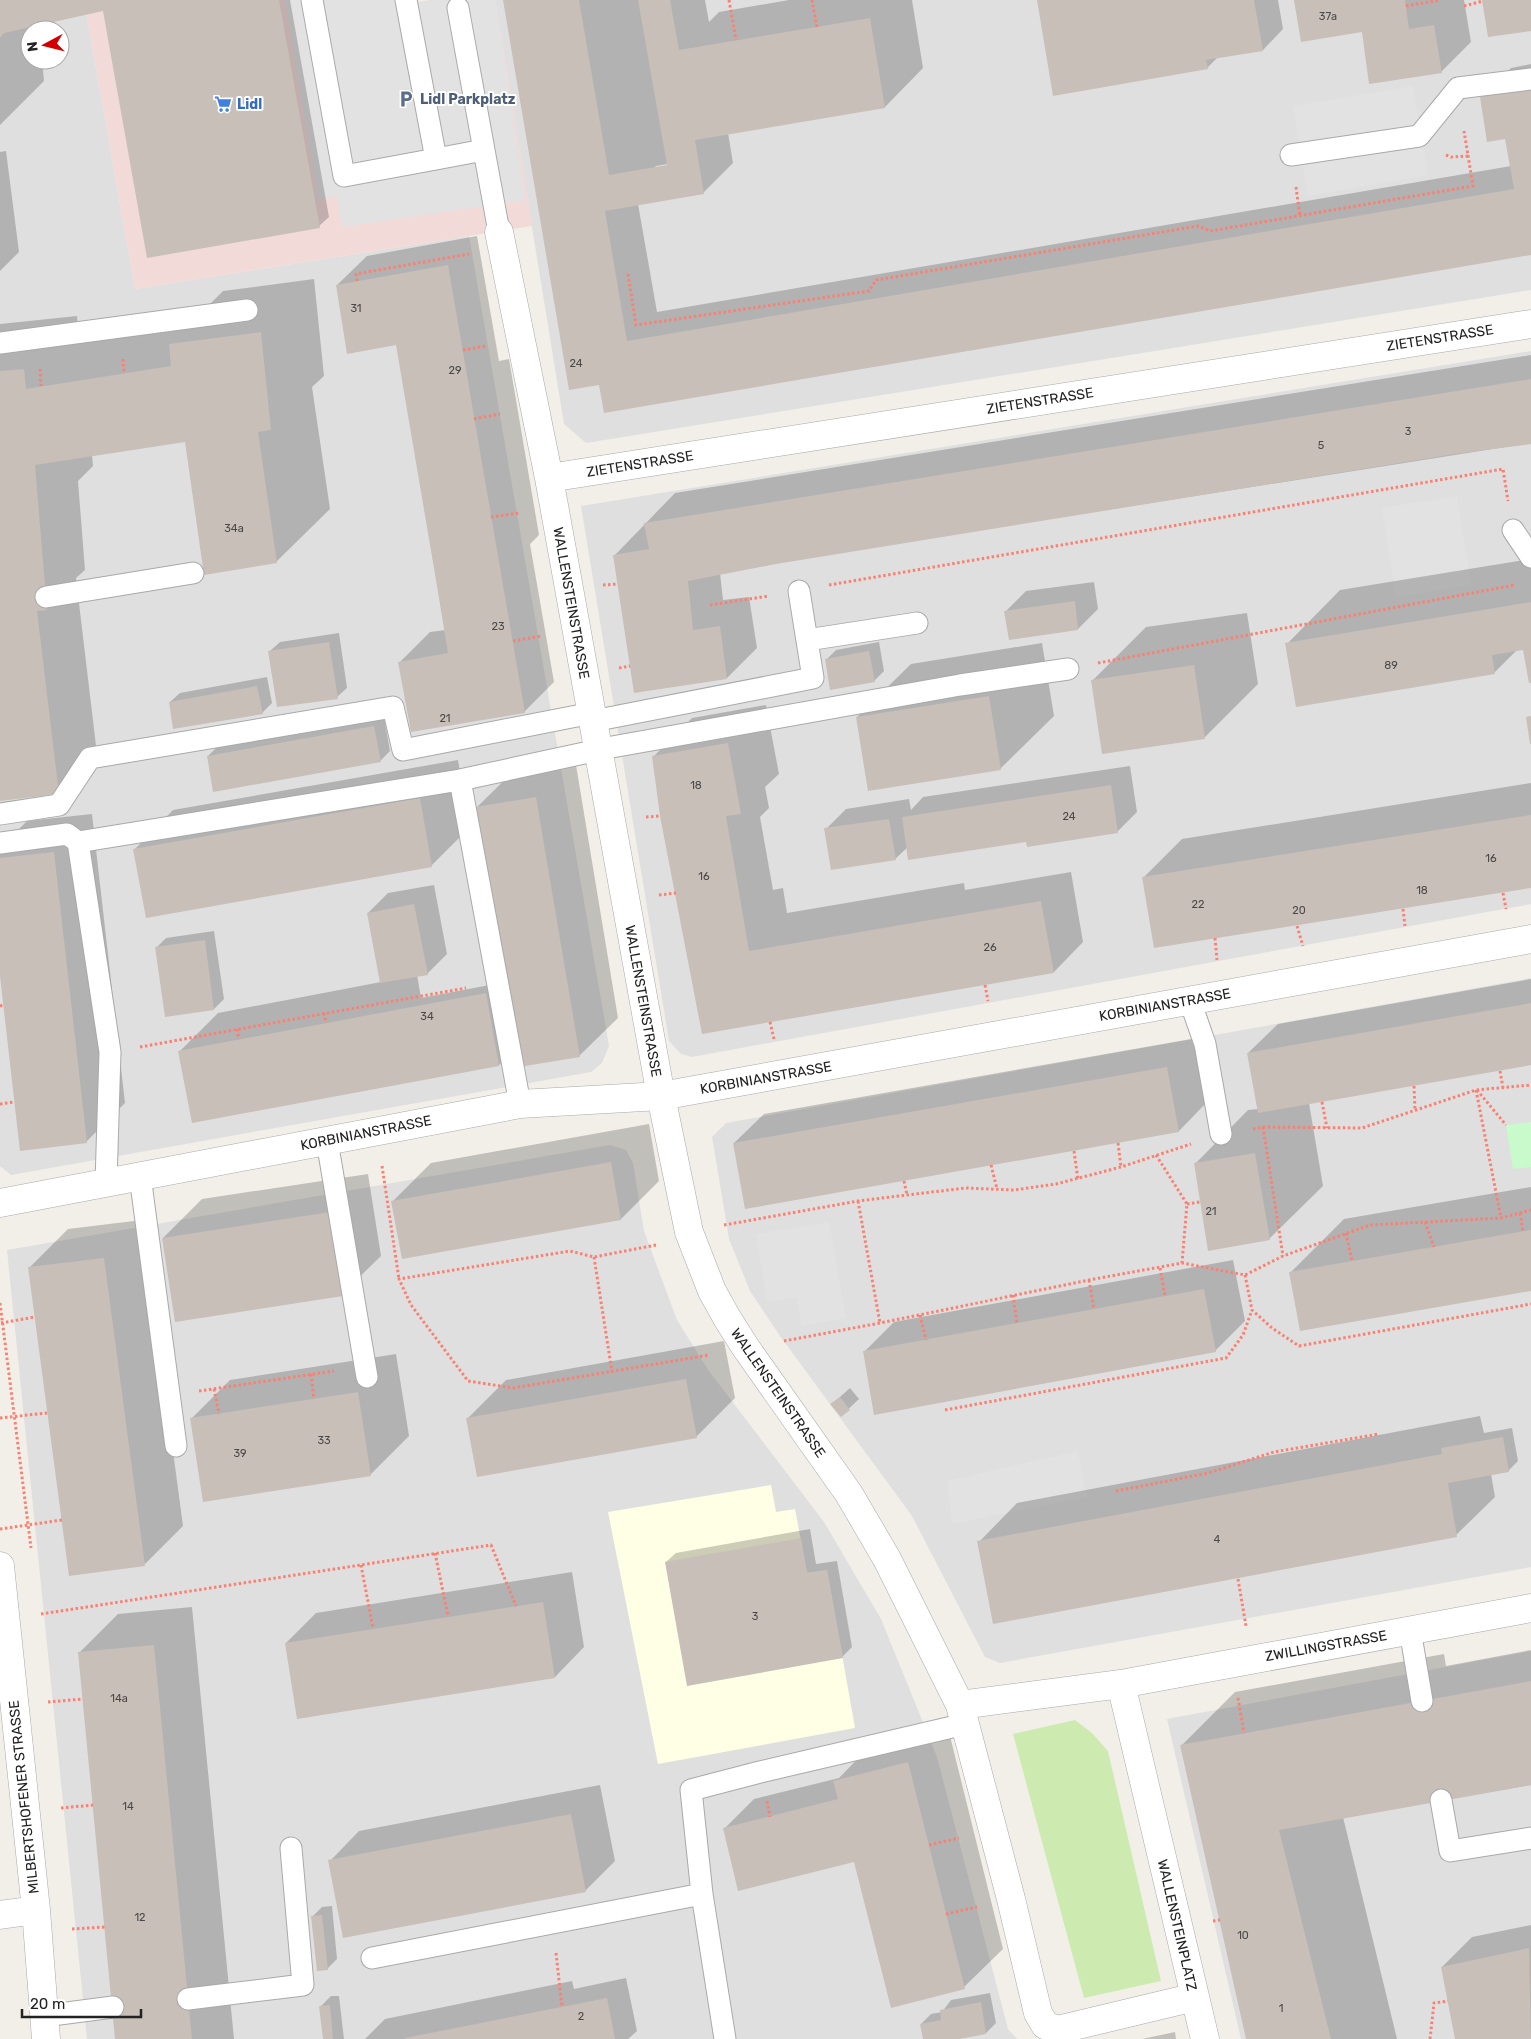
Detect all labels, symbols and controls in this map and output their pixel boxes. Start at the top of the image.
house number: 37a [1319,10,1337,23]
north arrow [20,20,70,70]
text: N [24,40,42,53]
parking icon: Lidl Parkplatz [396,89,416,109]
place label: Lidl Parkplatz [420,91,516,108]
supermarket icon: Lidl [213,94,233,114]
place label: Lidl [237,96,262,113]
house number: 31 [350,302,362,315]
street label: ZIETENSTRASSE [1385,321,1495,355]
house number: 24 [569,357,583,370]
house number: 29 [449,364,461,377]
street label: ZIETENSTRASSE [985,384,1095,418]
house number: 3 [1405,425,1412,438]
house number: 5 [1318,439,1325,452]
street label: ZIETENSTRASSE [585,447,695,481]
house number: 34a [224,522,244,535]
street label: WALLENSTEINSTRASSE [549,526,593,680]
house number: 23 [491,620,505,633]
house number: 89 [1384,659,1398,672]
house number: 21 [439,712,451,725]
house number: 18 [690,779,702,792]
house number: 24 [1062,810,1076,823]
house number: 16 [1485,852,1497,865]
house number: 16 [698,870,710,883]
house number: 18 [1416,884,1428,897]
house number: 22 [1192,898,1204,911]
house number: 20 [1292,904,1306,917]
street label: WALLENSTEINSTRASSE [621,924,665,1078]
house number: 26 [983,941,997,954]
street label: KORBINIANSTRASSE [1098,985,1232,1025]
house number: 34 [420,1010,434,1023]
street label: KORBINIANSTRASSE [699,1058,833,1098]
street label: KORBINIANSTRASSE [299,1112,433,1154]
house number: 21 [1205,1205,1217,1218]
street label: WALLENSTEINSTRASSE [727,1325,829,1461]
house number: 33 [317,1434,331,1447]
house number: 39 [233,1447,247,1460]
house number: 4 [1214,1533,1221,1546]
house number: 3 [752,1610,759,1623]
street label: ZWILLINGSTRASSE [1264,1627,1388,1665]
house number: 14a [110,1692,128,1705]
street label: MILBERTSHOFENER STRASSE [5,1699,43,1895]
house number: 14 [122,1800,134,1813]
street label: WALLENSTEINPLATZ [1154,1857,1200,1993]
house number: 12 [134,1911,146,1924]
house number: 10 [1237,1929,1249,1942]
scale bar [22,1986,141,2018]
text: 20 m [30,1995,65,2013]
house number: 1 [1279,2002,1283,2015]
house number: 2 [578,2010,584,2023]

